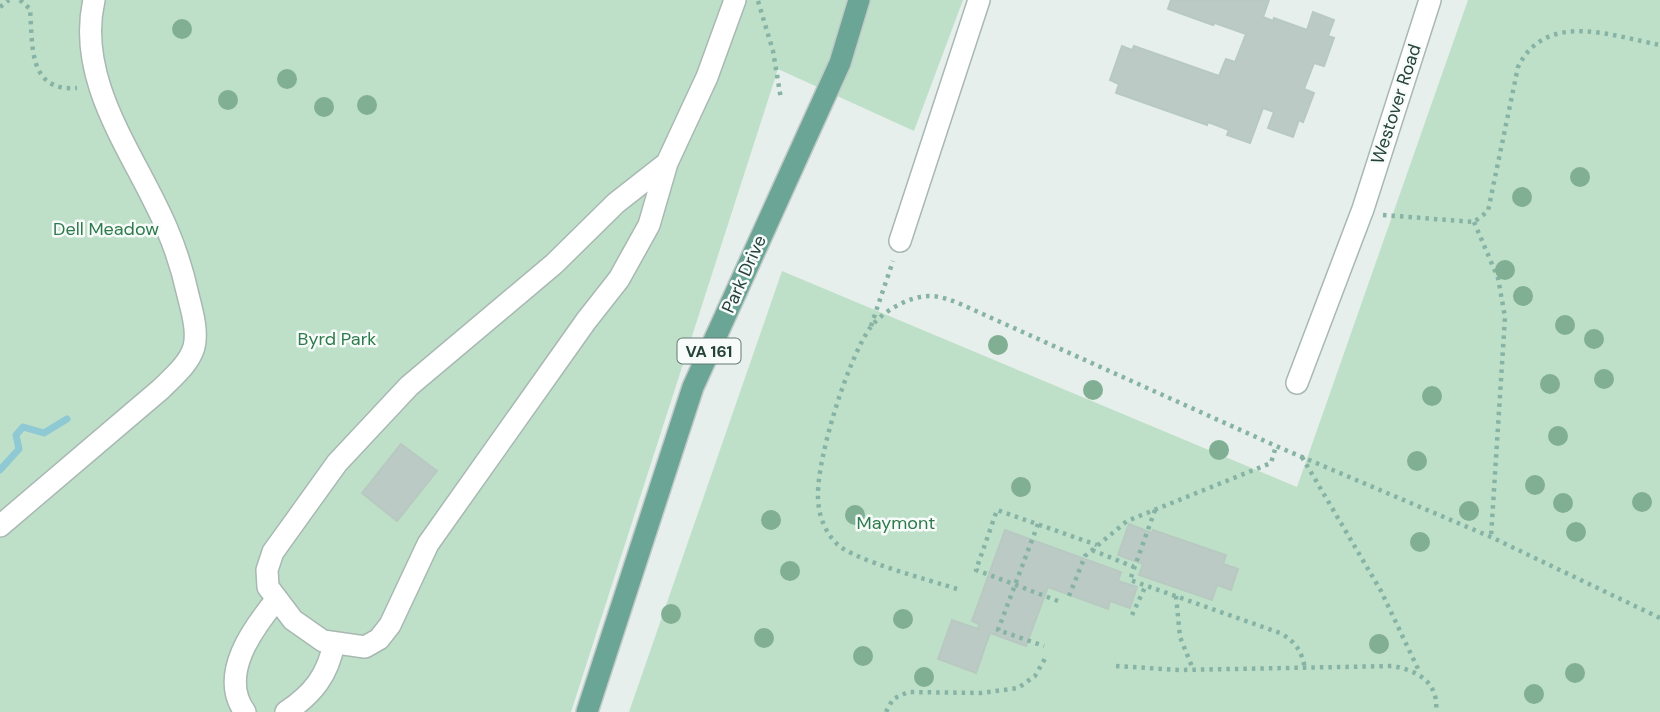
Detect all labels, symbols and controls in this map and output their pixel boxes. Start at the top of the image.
street label: Westover Road [1365,41,1427,167]
park label: Dell Meadow [53,217,159,241]
street label: Park Drive [716,231,772,317]
park label: Byrd Park [298,327,376,351]
road number: VA 161 [678,338,740,364]
park label: Maymont [857,511,935,535]

